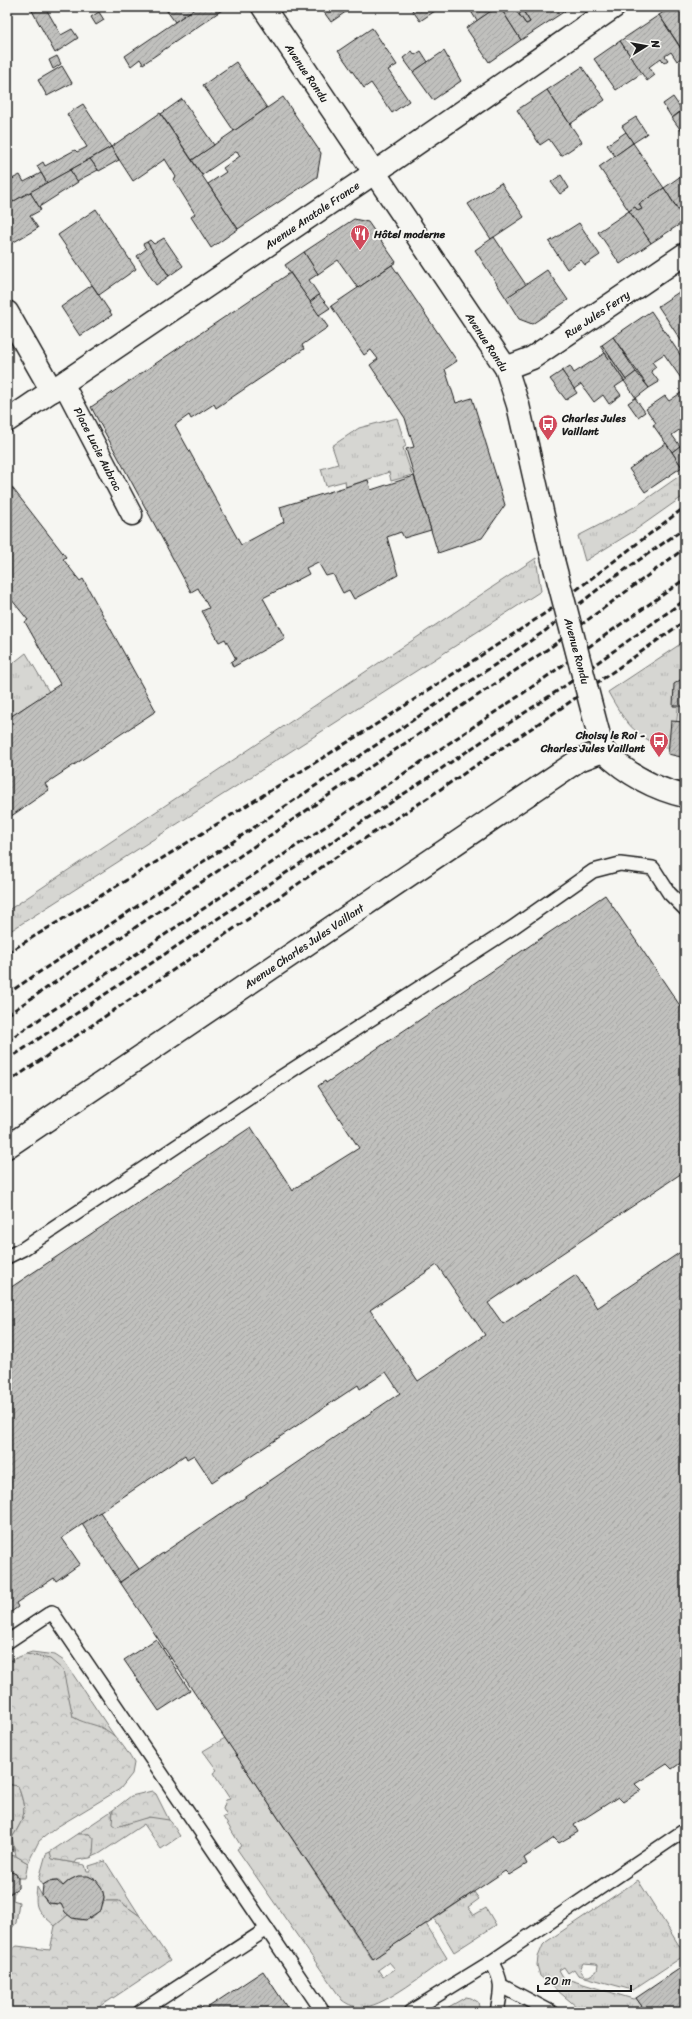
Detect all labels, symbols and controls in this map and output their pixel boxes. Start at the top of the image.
north arrow [626,26,666,66]
text: N [645,38,665,50]
street label: Avenue Rondu [279,39,334,107]
street label: Avenue Anatole France [260,176,364,255]
restaurant icon: Hôtel moderne [349,223,371,251]
place label: Hôtel moderne [373,225,445,244]
street label: Rue Jules Ferry [561,285,634,343]
street label: Avenue Rondu [460,308,513,376]
street label: Place Lucie Aubrac [68,404,127,495]
place label: Charles Jules Vaillant [561,409,626,441]
bus stop icon: Charles Jules Vaillant [537,413,559,441]
street label: Avenue Rondu [558,615,595,686]
place label: Choisy le Roi - Charles Jules Vaillant [540,726,645,758]
bus stop icon: Choisy le Roi - Charles Jules Vaillant [648,730,670,758]
street label: Avenue Charles Jules Vaillant [239,899,369,994]
scale bar [538,1967,631,1993]
text: 20 m [544,1970,571,1992]

